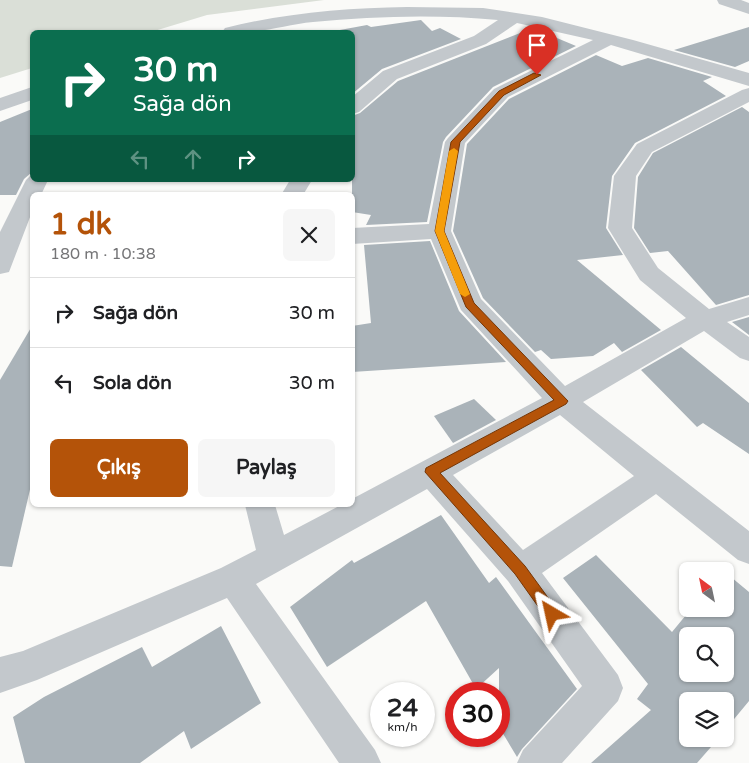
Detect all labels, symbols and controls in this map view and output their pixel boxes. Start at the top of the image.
pin [516,24,558,75]
icon: arrive [523,31,551,59]
text: 30 m [133,49,218,91]
icon: right [50,50,115,115]
text: Sağa dön [133,91,232,117]
icon: left [126,145,154,173]
icon: ahead [179,145,207,173]
icon: right [232,145,260,173]
text: 1 dk [50,206,112,243]
button: close [283,209,335,261]
text: 180 m · 10:38 [50,244,156,264]
icon: right [50,299,78,327]
text: Sağa dön [93,302,178,324]
text: 30 m [289,302,335,324]
icon: left [50,369,78,397]
text: Sola dön [93,372,172,394]
text: 30 m [289,372,335,394]
button: Çıkış [50,439,188,497]
button: Paylaş [198,439,335,497]
north arrow [679,562,734,618]
map controls [679,562,734,747]
position arrow [525,587,577,639]
button: search [679,627,734,682]
speed limit sign: 30 [445,682,510,747]
button: layers [679,692,734,747]
text: 24 [387,693,418,723]
text: km/h [387,720,418,734]

